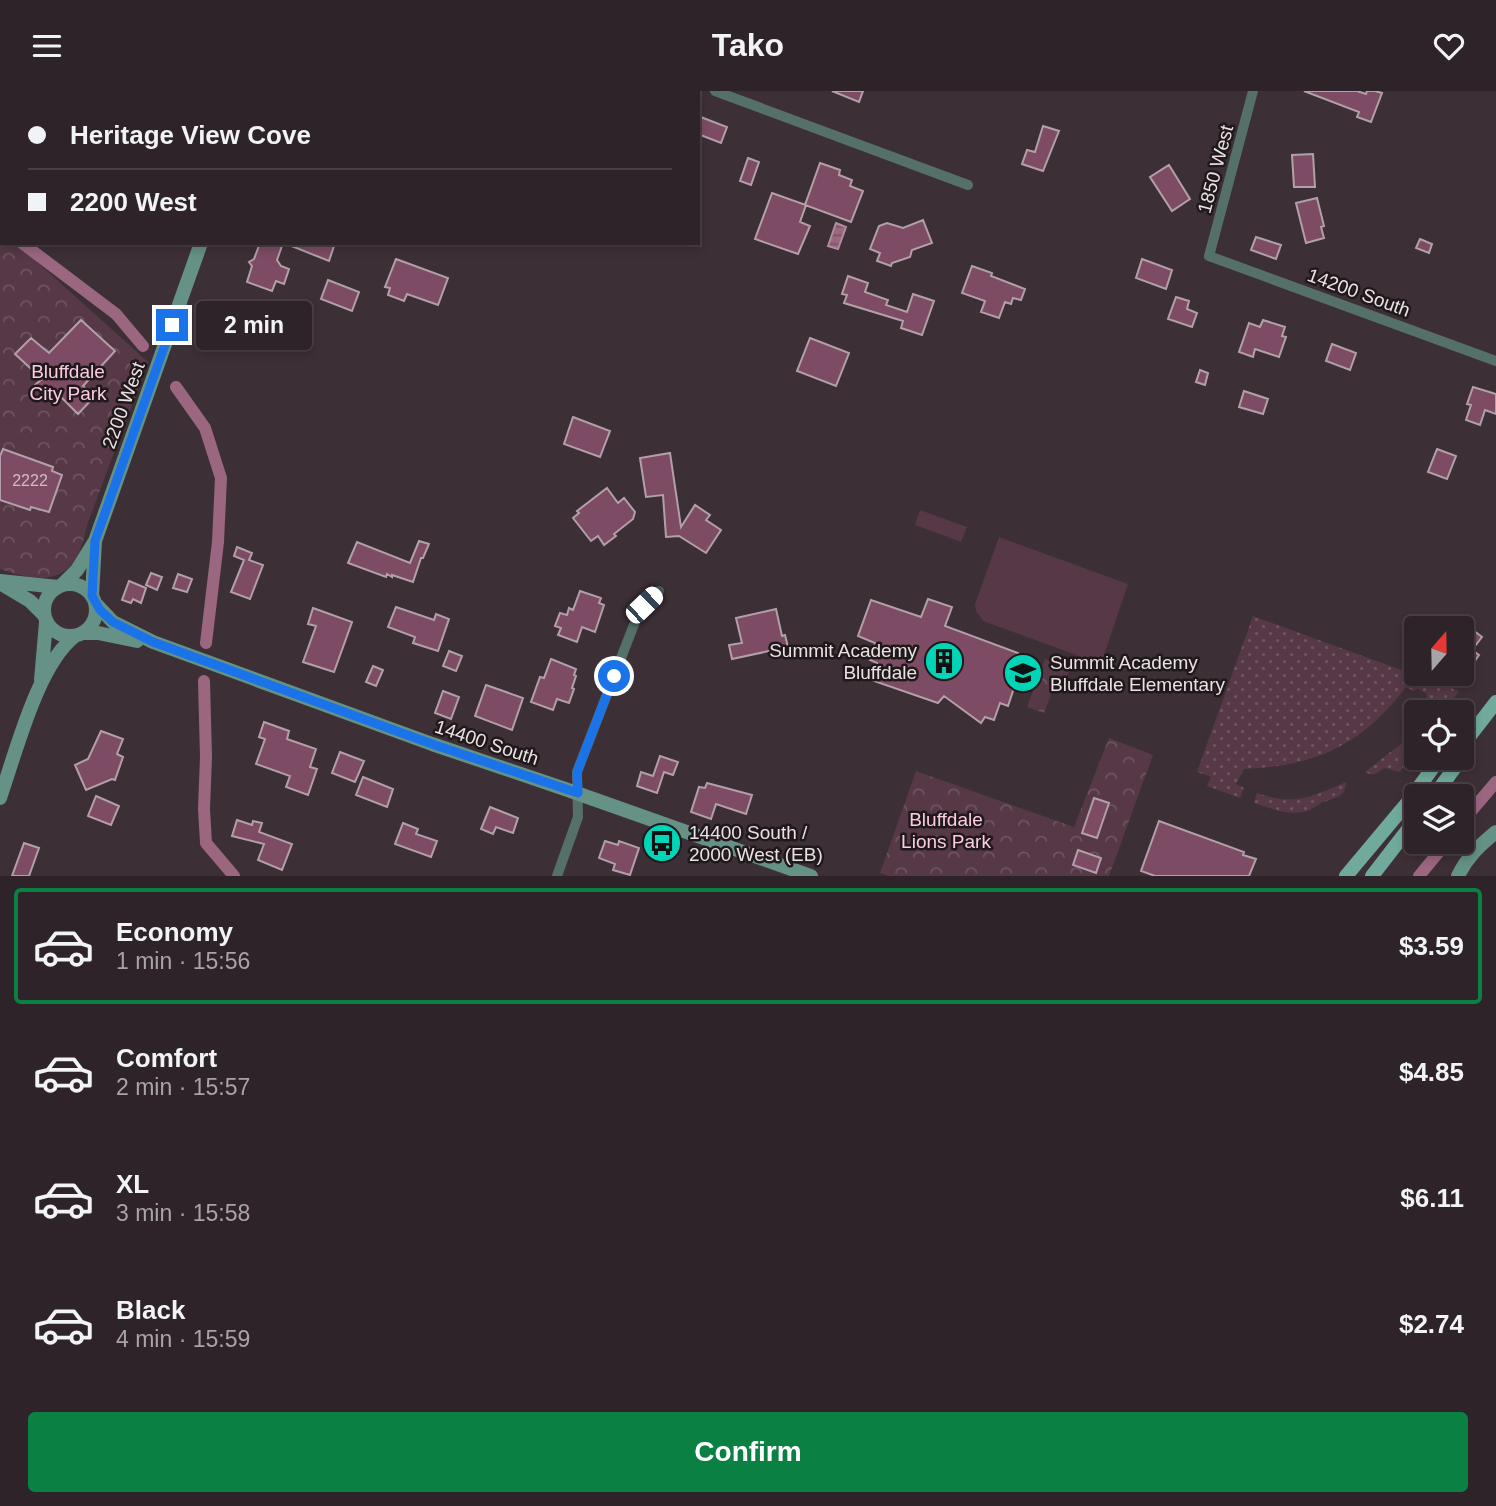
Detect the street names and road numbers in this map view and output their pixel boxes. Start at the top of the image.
street label: 1850 West [1194,122,1238,216]
street label: 14200 South [1305,264,1413,321]
street label: 2200 West [98,358,149,451]
street label: 14400 South [432,716,541,769]

